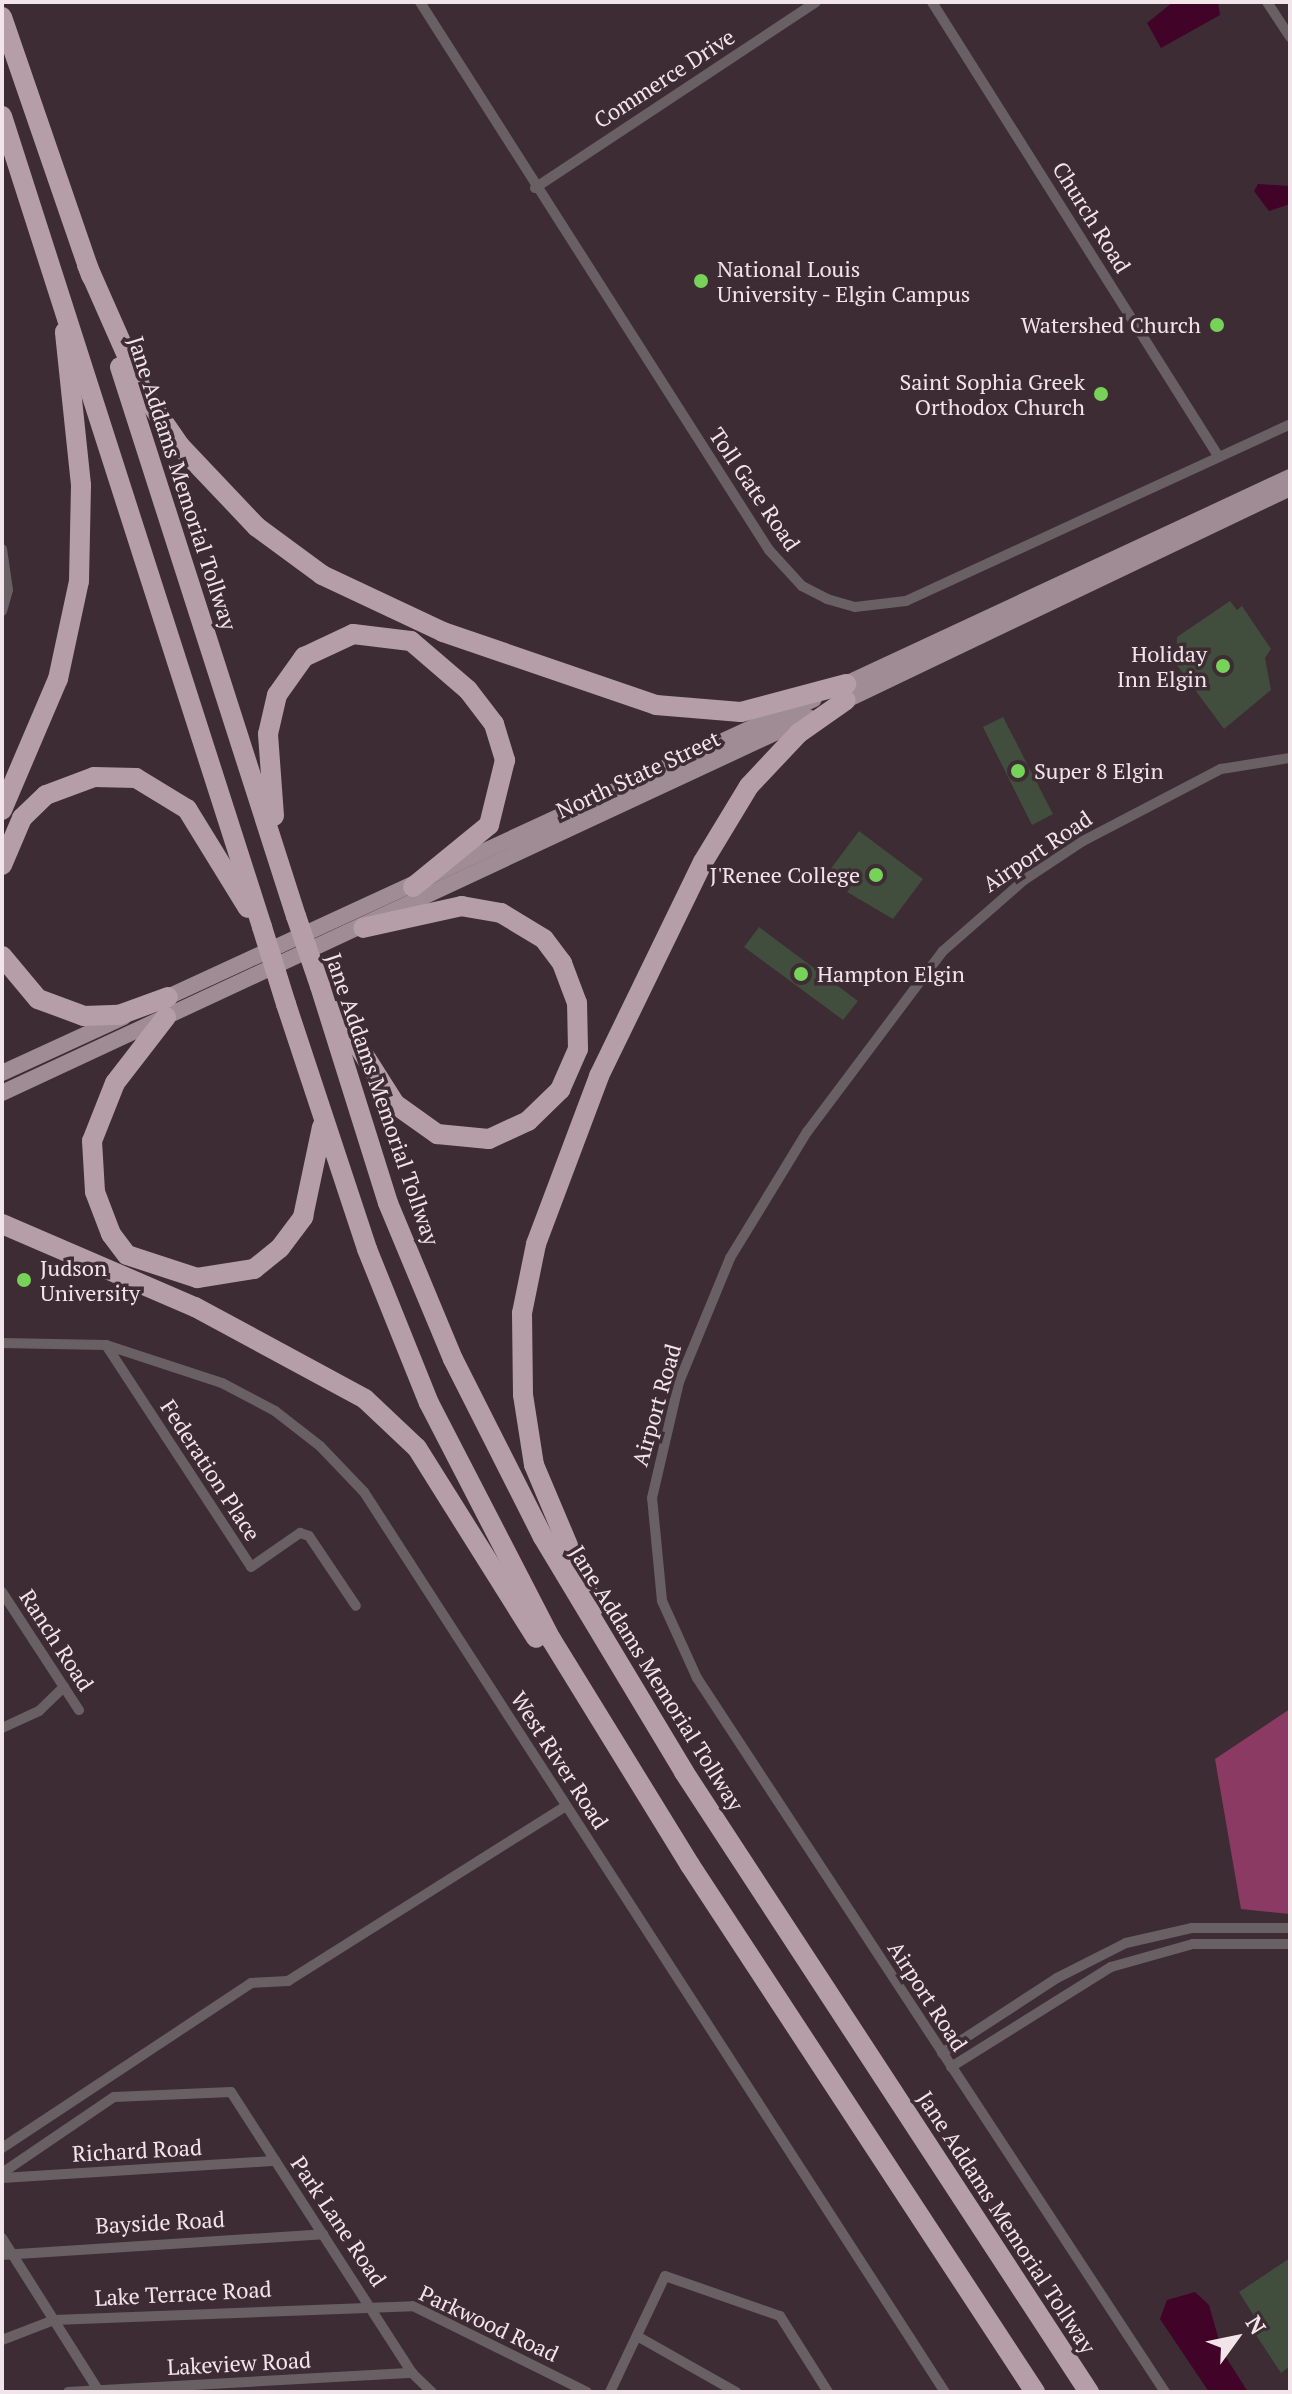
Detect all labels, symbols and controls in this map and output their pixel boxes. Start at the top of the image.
street label: Commerce Drive [589,23,739,133]
street label: Church Road [1047,157,1137,277]
place label: National Louis University - Elgin Campus [717,255,972,306]
marker: National Louis University - Elgin Campus [692,272,710,290]
place label: Watershed Church [1021,312,1201,338]
marker: Watershed Church [1208,316,1226,334]
street label: Jane Addams Memorial Tollway [123,333,243,633]
place label: Saint Sophia Greek Orthodox Church [899,368,1085,420]
marker: Saint Sophia Greek Orthodox Church [1092,385,1110,403]
street label: Toll Gate Road [704,422,806,556]
place label: Holiday Inn Elgin [1117,640,1207,692]
marker: Holiday Inn Elgin [1214,657,1232,675]
street label: North State Street [552,725,724,823]
place label: Super 8 Elgin [1034,758,1163,784]
marker: Super 8 Elgin [1009,762,1027,780]
street label: Airport Road [977,805,1097,897]
place label: J'Renee College [710,862,860,888]
marker: J'Renee College [867,866,885,884]
street label: Jane Addams Memorial Tollway [320,949,446,1249]
place label: Hampton Elgin [817,961,965,987]
marker: Hampton Elgin [792,965,810,983]
place label: Judson University [40,1254,140,1306]
marker: Judson University [15,1271,33,1289]
street label: Airport Road [626,1341,686,1469]
street label: Federation Place [156,1394,266,1546]
street label: Jane Addams Memorial Tollway [564,1540,750,1816]
street label: Ranch Road [14,1584,100,1696]
street label: West River Road [506,1686,614,1834]
street label: Airport Road [883,1936,973,2056]
street label: Jane Addams Memorial Tollway [912,2086,1102,2358]
street label: Richard Road [71,2133,203,2167]
street label: Park Lane Road [286,2151,392,2291]
street label: Bayside Road [95,2205,225,2239]
street label: Lake Terrace Road [94,2275,272,2311]
street label: Parkwood Road [415,2279,563,2367]
north arrow [1196,2298,1276,2378]
text: N [1240,2310,1273,2340]
street label: Lakeview Road [166,2346,312,2380]

